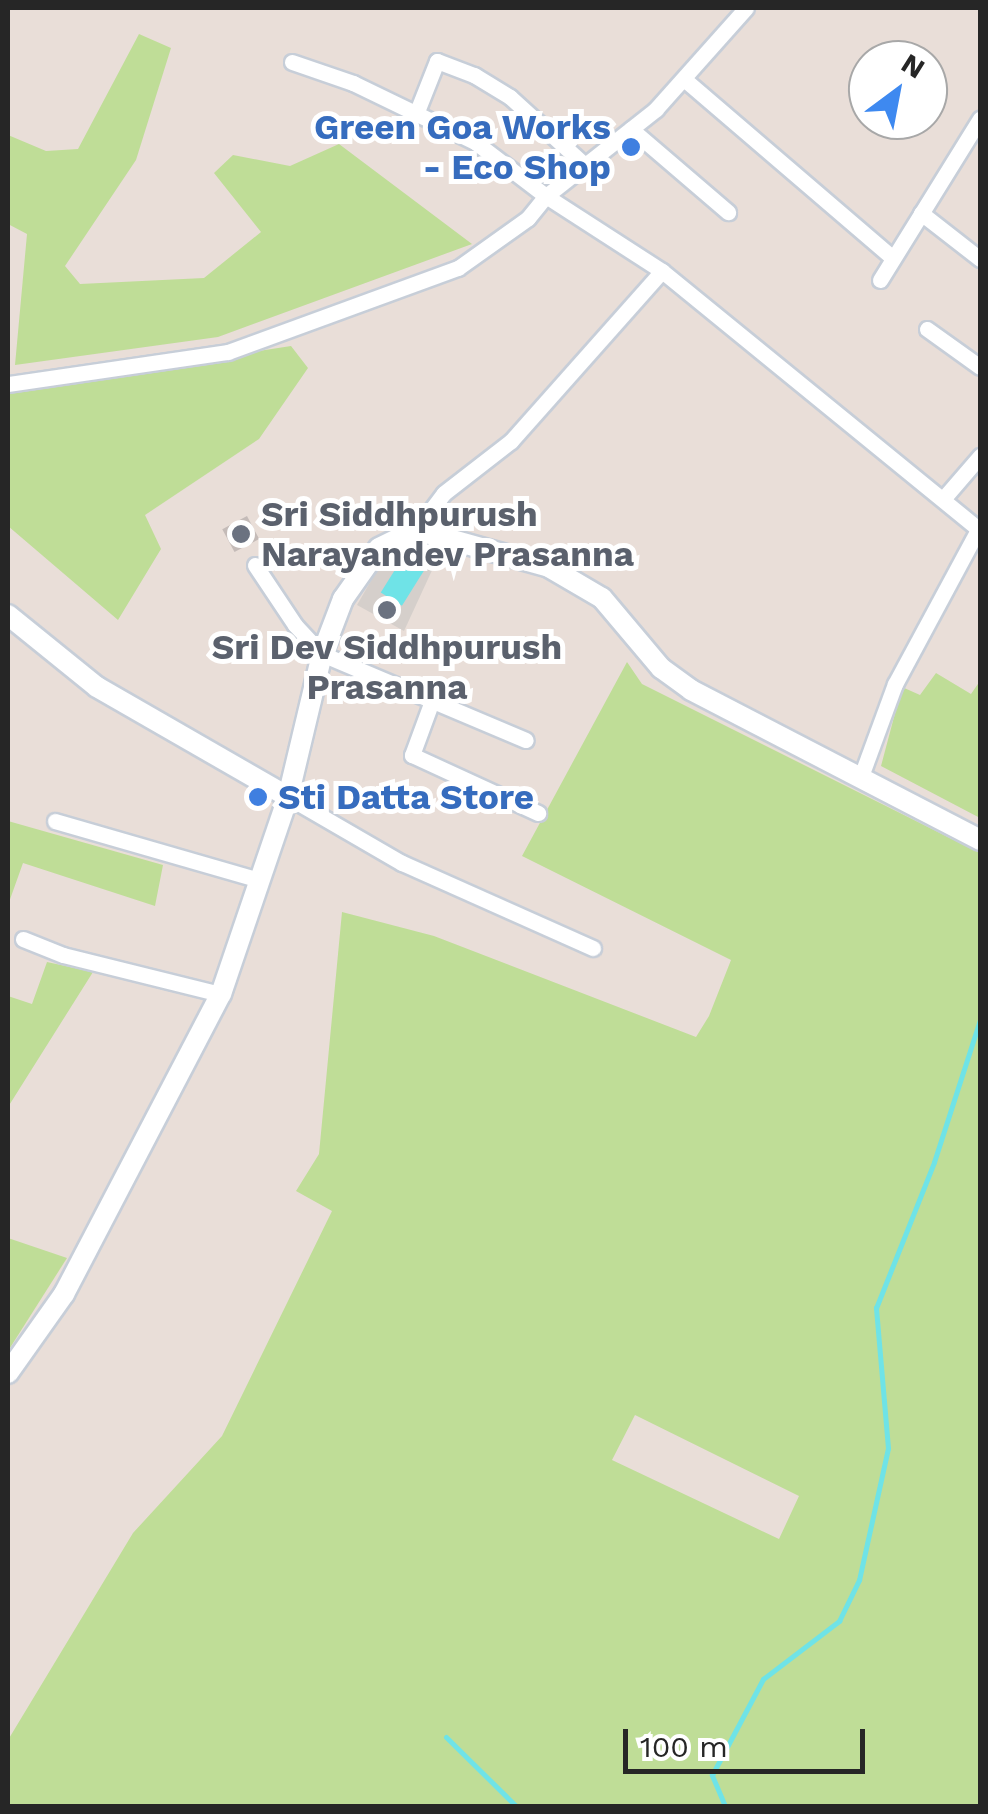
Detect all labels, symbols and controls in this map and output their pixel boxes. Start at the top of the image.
north arrow [848,40,948,140]
text: N [896,46,931,85]
place label: Green Goa Works - Eco Shop [313,106,611,188]
marker: Green Goa Works - Eco Shop [620,136,642,158]
place label: Sri Siddhpurush Narayandev Prasanna [261,493,635,575]
marker: Sri Siddhpurush Narayandev Prasanna [230,523,252,545]
marker: Sri Dev Siddhpurush Prasanna [376,599,398,621]
place label: Sri Dev Siddhpurush Prasanna [211,626,563,708]
place label: Sti Datta Store [278,776,534,818]
marker: Sti Datta Store [247,786,269,808]
scale bar [628,1709,870,1771]
text: 100 m [640,1729,728,1764]

